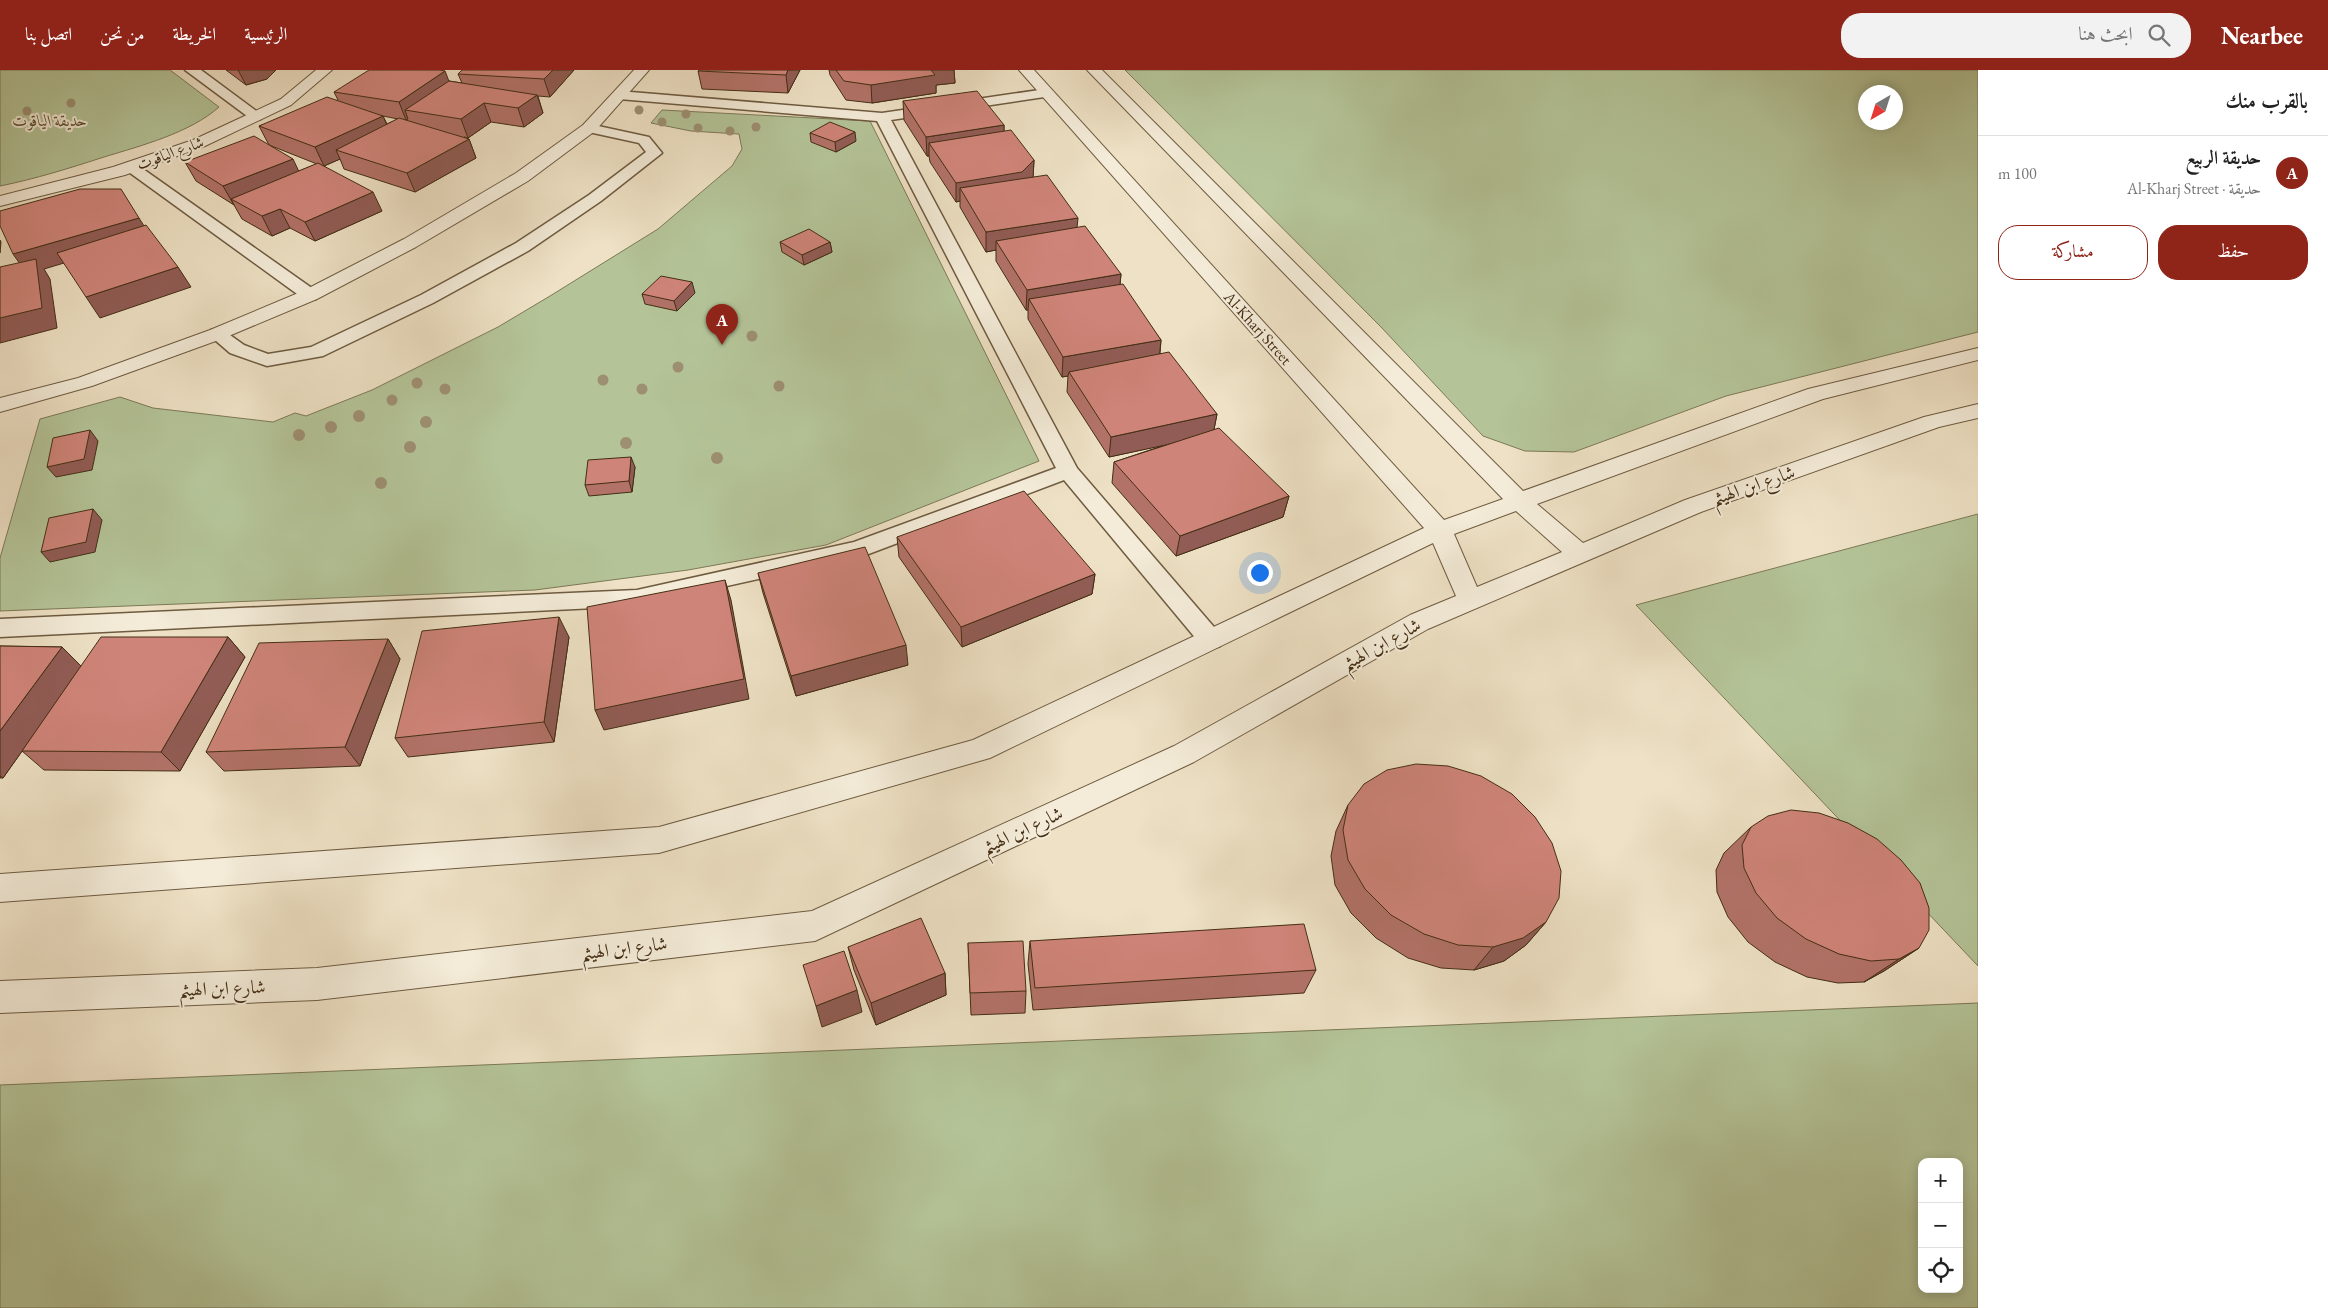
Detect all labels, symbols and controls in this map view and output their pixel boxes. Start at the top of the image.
search box [1841,13,2191,58]
text: Nearbee [2221,20,2303,51]
text: ابحث هنا [2078,21,2133,46]
icon: search [2145,21,2173,49]
text: اتصل بنا [25,22,72,45]
text: من نحن [100,22,144,45]
text: الخريطة [172,22,216,45]
text: الرئيسية [244,22,287,45]
north arrow [1858,85,1903,130]
text: بالقرب منك [2225,87,2308,114]
park label: حديقة الياقوت [13,110,87,131]
street label: شارع الياقوت [134,131,207,178]
text: حديقة الربيع [2185,145,2261,170]
text: 100 m [1998,163,2037,184]
text: A [2286,163,2298,184]
text: حديقة · Al-Kharj Street [2127,178,2261,199]
button: مشاركة [1998,225,2148,280]
button: حفظ [2158,225,2308,280]
street label: Al-Kharj Street [1219,286,1297,369]
pin: A [706,304,738,345]
street label: شارع ابن الهيثم [1708,459,1801,518]
your location [1247,560,1273,586]
street label: شارع ابن الهيثم [1337,612,1429,682]
street label: شارع ابن الهيثم [977,800,1070,866]
street label: شارع ابن الهيثم [579,930,670,973]
street label: شارع ابن الهيثم [178,974,266,1009]
map controls [1918,1158,1963,1293]
button: + [1918,1158,1963,1203]
button: − [1918,1203,1963,1248]
button: locate [1918,1248,1963,1293]

